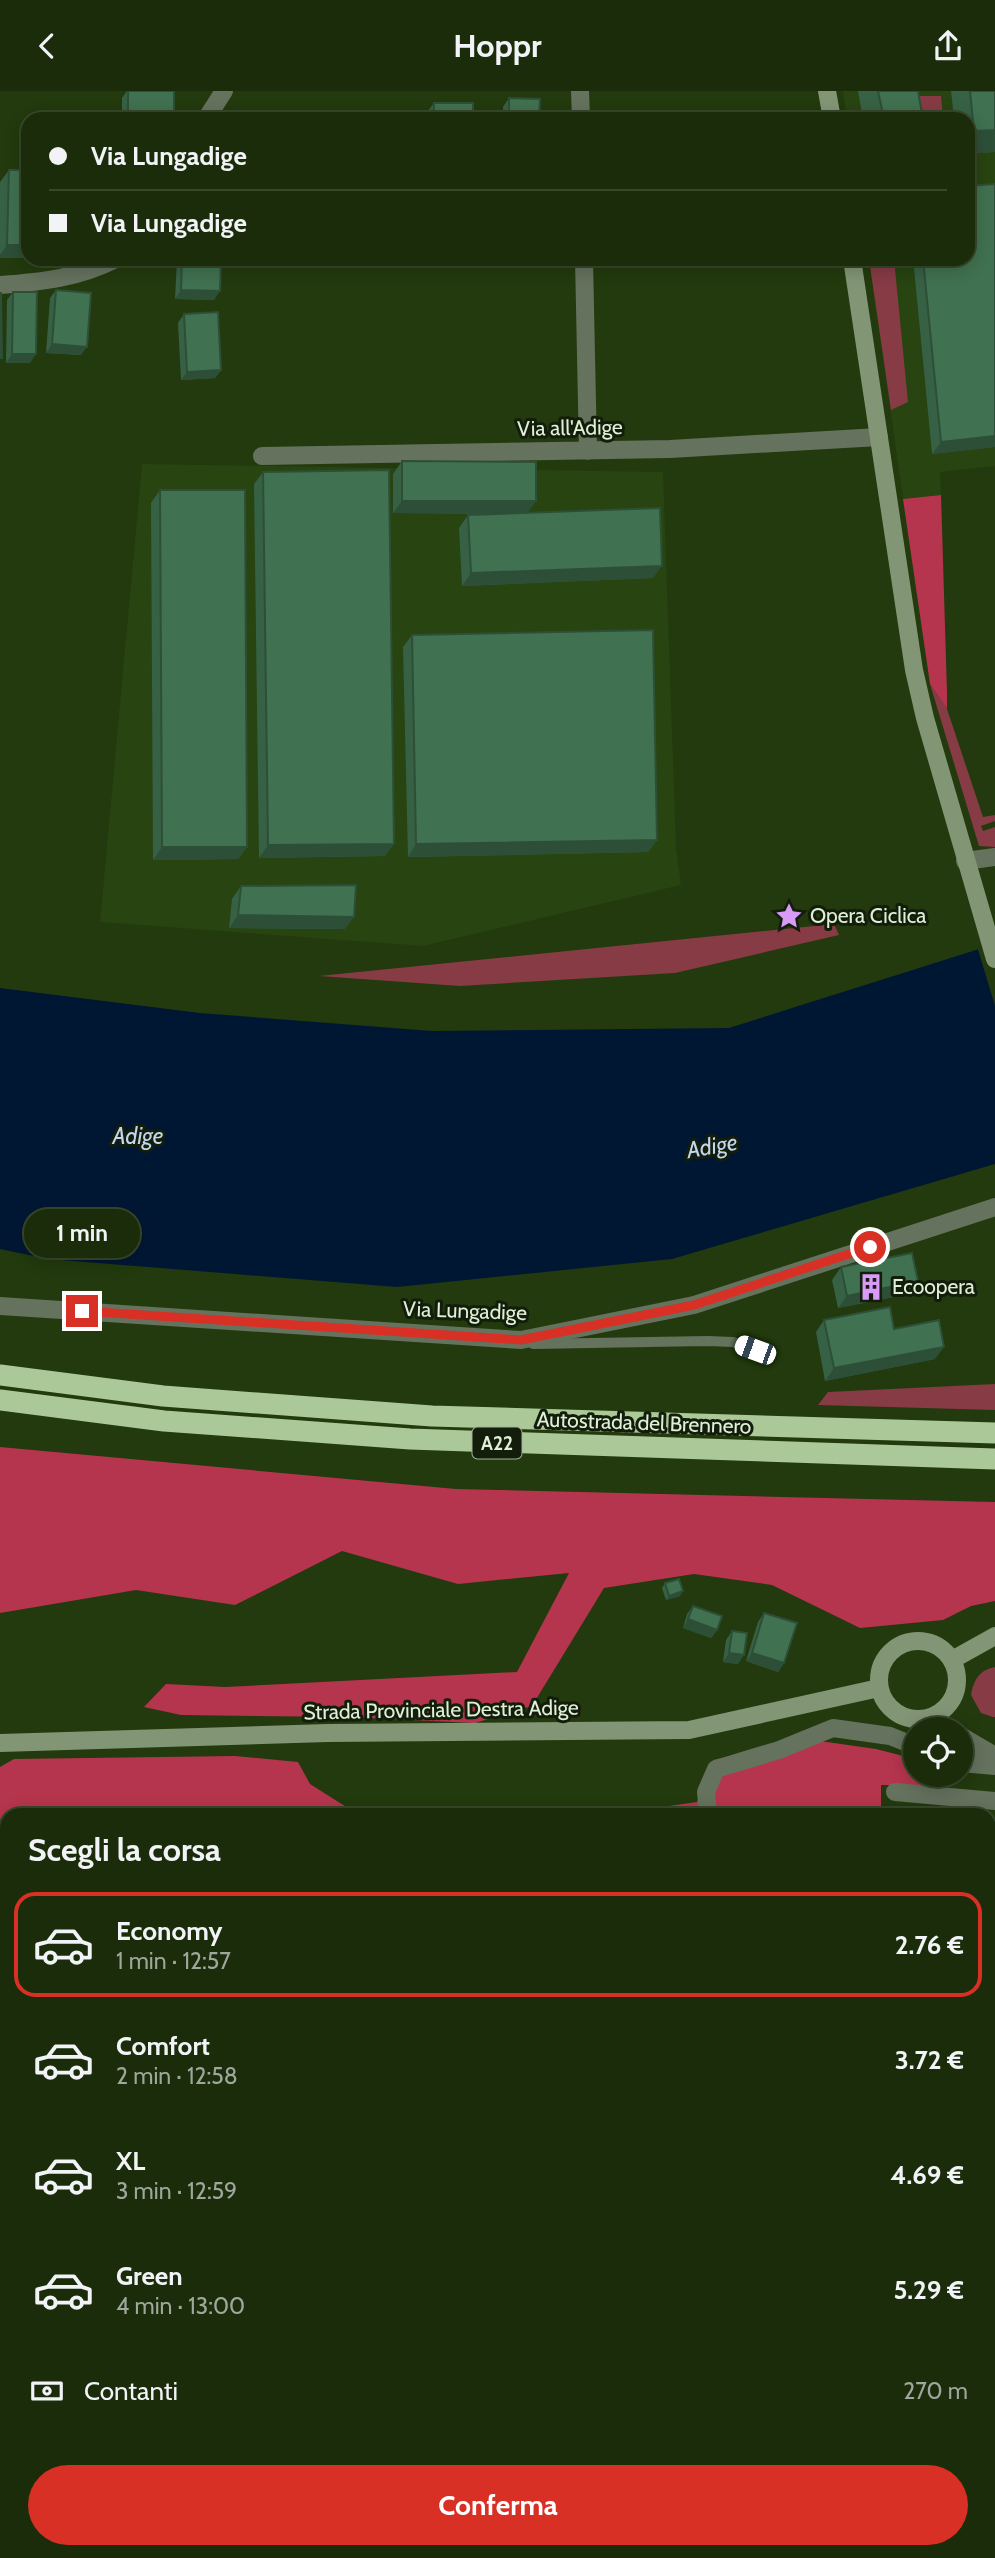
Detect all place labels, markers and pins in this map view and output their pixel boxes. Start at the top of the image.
place icon: Opera Ciclica [774,901,804,931]
place label: Opera Ciclica [810,903,926,928]
building icon: Ecoopera [856,1272,886,1302]
place label: Ecoopera [892,1274,975,1299]

